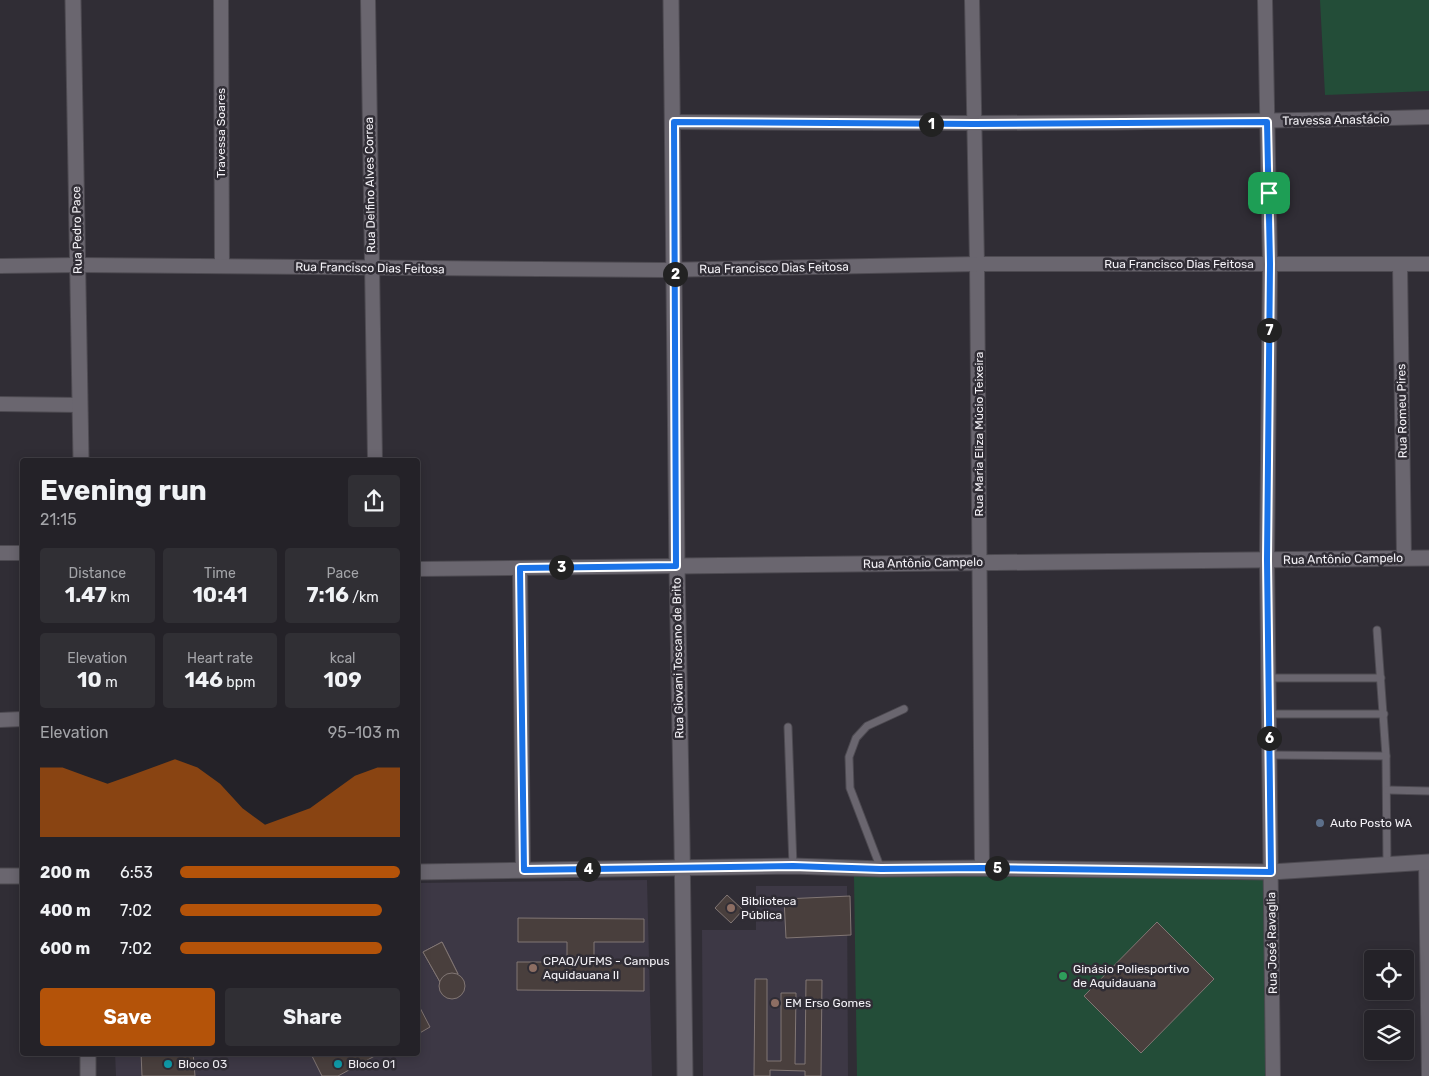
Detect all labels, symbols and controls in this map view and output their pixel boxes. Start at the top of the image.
street label: Travessa Soares [214,88,228,178]
pin: 1 [918,112,944,136]
street label: Travessa Anastácio [1282,112,1390,128]
text: 1 [928,116,935,133]
street label: Rua Delfino Alves Correa [362,117,378,253]
pin [1248,172,1290,214]
icon: arrive [1255,179,1283,207]
street label: Rua Pedro Pace [69,186,85,274]
street label: Rua Francisco Dias Feitosa [1104,257,1254,271]
street label: Rua Francisco Dias Feitosa [295,260,445,276]
street label: Rua Francisco Dias Feitosa [699,260,849,276]
pin: 2 [662,262,688,286]
text: 2 [671,266,680,283]
pin: 7 [1256,318,1282,342]
text: 7 [1265,322,1274,339]
street label: Rua Maria Eliza Múcio Teixeira [972,352,986,516]
street label: Rua Romeu Pires [1394,364,1410,458]
text: Evening run [40,474,207,507]
button: share [348,475,400,527]
text: 21:15 [40,510,77,529]
street label: Rua Antônio Campelo [1283,551,1403,567]
pin: 3 [548,554,574,580]
street label: Rua Antônio Campelo [863,555,983,571]
text: 3 [557,559,566,576]
text: Distance [69,565,126,582]
text: Time [204,565,236,582]
text: Pace [327,565,359,582]
street label: Rua Giovani Toscano de Brito [670,577,686,739]
text: 1.47 [65,582,107,607]
text: 10:41 [192,582,248,607]
text: 7:16 [307,582,349,607]
text: km [107,589,130,606]
text: /km [349,589,379,606]
text: Elevation [67,650,127,667]
text: Heart rate [187,650,253,667]
text: kcal [330,650,356,667]
text: 10 [77,667,102,692]
text: 146 [184,667,223,692]
text: 109 [324,667,362,692]
text: m [102,674,118,691]
text: bpm [223,674,256,691]
text: Elevation [40,723,109,742]
text: 95–103 m [328,723,400,742]
pin: 6 [1256,726,1282,750]
text: 6 [1265,730,1274,747]
place label: Auto Posto WA [1330,816,1412,830]
marker: Auto Posto WA [1314,817,1326,829]
pin: 4 [576,856,600,882]
pin: 5 [984,856,1010,880]
text: 5 [993,860,1002,877]
text: 4 [584,861,593,878]
text: 200 m [40,863,90,882]
text: 6:53 [120,863,153,882]
street label: Rua José Ravaglia [1264,892,1280,994]
place label: Biblioteca Pública [741,894,796,922]
text: 400 m [40,901,91,920]
text: 7:02 [120,901,152,920]
marker: Biblioteca Pública [725,902,737,914]
text: 600 m [40,939,90,958]
text: 7:02 [120,939,152,958]
map controls [1364,950,1414,1060]
button: locate [1364,950,1414,1000]
place label: CPAQ/UFMS - Campus Aquidauana II [543,954,670,982]
marker: CPAQ/UFMS - Campus Aquidauana II [527,962,539,974]
place label: Ginásio Poliesportivo de Aquidauana [1073,962,1190,990]
marker: Ginásio Poliesportivo de Aquidauana [1057,970,1069,982]
button: Save [40,988,215,1046]
button: Share [225,988,400,1046]
place label: EM Erso Gomes [785,996,871,1010]
marker: EM Erso Gomes [769,997,781,1009]
button: layers [1364,1010,1414,1060]
place label: Bloco 03 [178,1057,227,1071]
place label: Bloco 01 [348,1057,395,1071]
marker: Bloco 03 [162,1058,174,1070]
marker: Bloco 01 [332,1058,344,1070]

